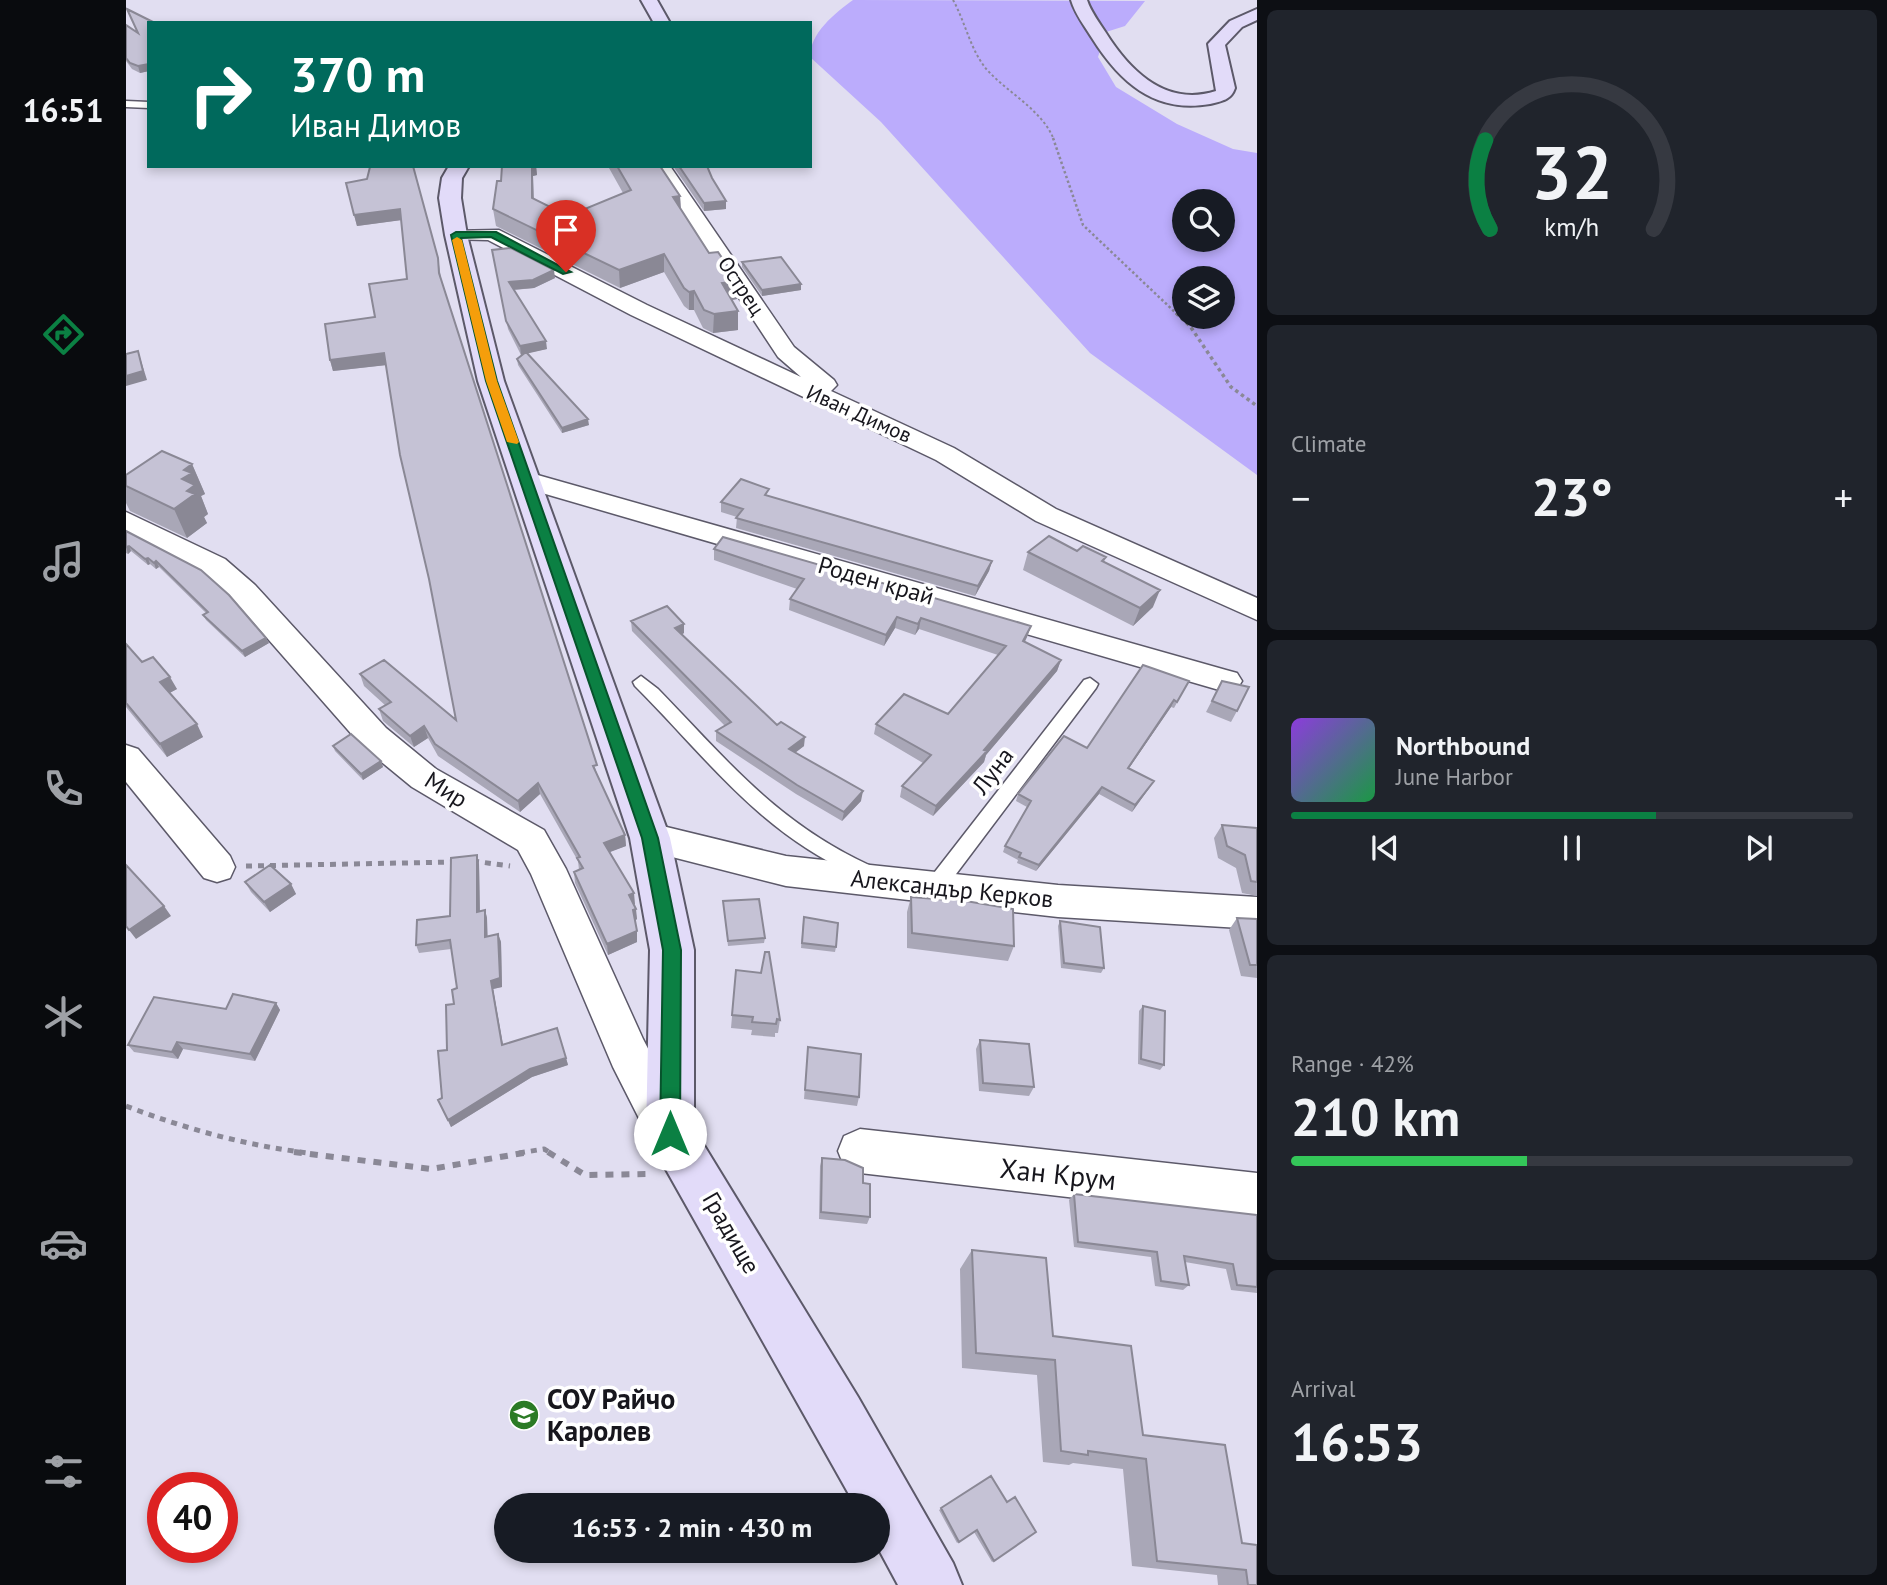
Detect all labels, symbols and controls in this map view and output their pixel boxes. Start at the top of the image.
text: 370 m [290,42,425,106]
icon: right [175,49,266,140]
text: 16:51 [22,89,104,131]
text: Иван Димов [290,104,461,146]
text: 32 [1531,125,1613,219]
map controls [1172,189,1235,329]
button: search [1172,189,1235,252]
pin [536,200,596,272]
text: km/h [1545,210,1599,242]
icon: arrive [547,211,585,249]
street label: Острец [712,251,771,321]
button: layers [1172,266,1235,329]
icon: directions [39,310,88,359]
street label: Иван Димов [802,378,916,449]
text: Climate [1291,429,1366,458]
text: 23° [1531,463,1613,530]
text: − [1291,473,1310,522]
text: + [1834,473,1853,522]
icon: music [39,537,88,586]
street label: Роден край [815,549,938,612]
text: Northbound [1396,729,1530,762]
street label: Луна [964,741,1020,801]
text: June Harbor [1396,762,1513,791]
icon: phone [39,764,88,813]
street label: Мир [419,764,474,815]
icon: previous [1366,829,1404,867]
icon: pause [1553,829,1591,867]
icon: next [1740,829,1778,867]
street label: Александър Керков [849,862,1055,915]
icon: climate [39,992,88,1041]
text: Range · 42% [1291,1049,1414,1078]
text: 210 km [1291,1083,1460,1150]
position arrow [633,1097,707,1171]
street label: Хан Крум [998,1149,1118,1198]
street label: Градище [696,1186,767,1279]
icon: car [39,1219,88,1268]
text: Arrival [1291,1374,1355,1403]
place label: СОУ Райчо Каролев [547,1380,675,1449]
school or university icon: СОУ Райчо Каролев [507,1398,541,1432]
text: 16:53 [1291,1408,1423,1475]
icon: filters [39,1447,88,1496]
speed limit sign: 40 [147,1472,238,1563]
text: 16:53 · 2 min · 430 m [572,1511,812,1544]

